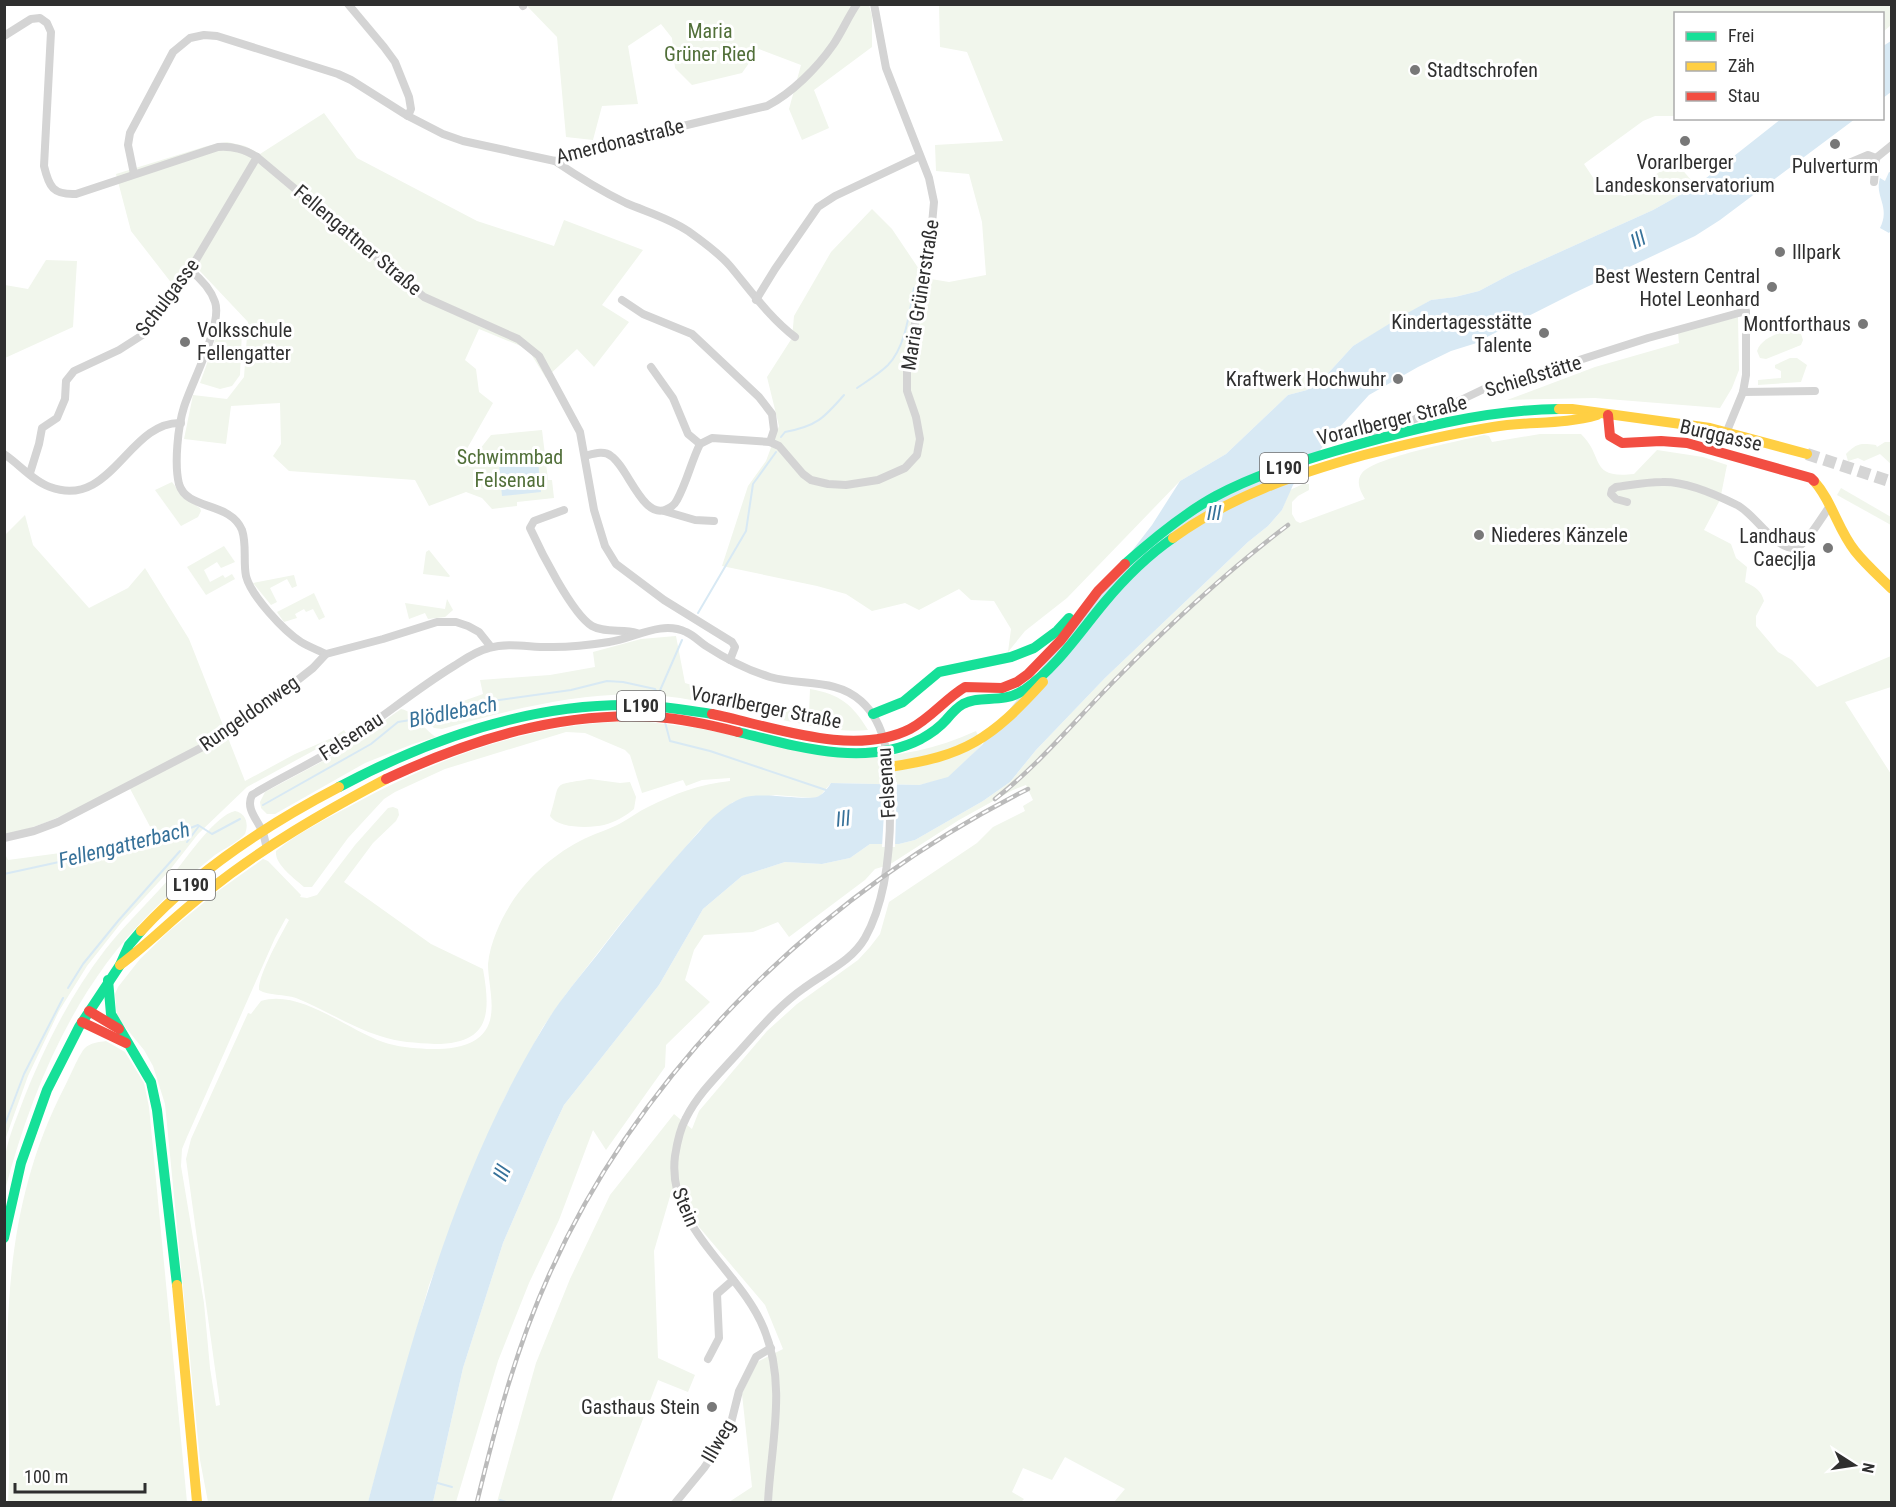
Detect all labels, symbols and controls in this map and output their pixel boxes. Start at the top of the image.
legend [1674,12,1884,120]
park label: Maria Grüner Ried [664,19,756,66]
text: Frei [1728,25,1754,46]
text: Zäh [1728,55,1755,76]
place label: Stadtschrofen [1427,58,1538,82]
marker: Stadtschrofen [1408,63,1422,77]
text: Stau [1728,85,1760,106]
street label: Amerdonastraße [553,113,687,169]
marker: Vorarlberger Landeskonservatorium [1678,134,1692,148]
marker: Pulverturm [1828,137,1842,151]
place label: Vorarlberger Landeskonservatorium [1595,150,1775,197]
place label: Pulverturm [1792,154,1878,178]
street label: Fellengattner Straße [289,180,427,300]
street label: Maria Grünerstraße [896,218,944,372]
water label: Ill [1626,226,1650,254]
place label: Illpark [1792,240,1841,264]
marker: Illpark [1773,245,1787,259]
street label: Schulgasse [130,254,204,340]
place label: Best Western Central Hotel Leonhard [1595,264,1760,311]
marker: Best Western Central Hotel Leonhard [1765,280,1779,294]
place label: Kindertagesstätte Talente [1391,310,1532,357]
place label: Montforthaus [1743,312,1851,336]
marker: Montforthaus [1856,317,1870,331]
place label: Volksschule Fellengatter [197,318,292,365]
marker: Kindertagesstätte Talente [1537,326,1551,340]
marker: Volksschule Fellengatter [178,335,192,349]
street label: Schießstätte [1482,350,1584,402]
place label: Kraftwerk Hochwuhr [1226,367,1386,391]
marker: Kraftwerk Hochwuhr [1391,372,1405,386]
street label: Vorarlberger Straße [1315,390,1469,450]
street label: Burggasse [1678,414,1764,456]
park label: Schwimmbad Felsenau [457,445,563,492]
road number: L190 [1260,453,1308,483]
water label: Ill [1207,501,1222,525]
place label: Niederes Känzele [1491,523,1628,547]
place label: Landhaus Caecjlja [1739,524,1816,571]
marker: Niederes Känzele [1472,528,1486,542]
marker: Landhaus Caecjlja [1821,541,1835,555]
street label: Rungeldonweg [195,670,303,756]
street label: Vorarlberger Straße [689,681,843,733]
road number: L190 [617,691,665,721]
water label: Blödlebach [407,692,499,732]
street label: Felsenau [315,707,387,765]
street label: Felsenau [872,747,900,819]
water label: Ill [835,806,852,832]
water label: Fellengatterbach [56,817,192,873]
road number: L190 [167,870,215,900]
water label: Ill [488,1161,516,1184]
street label: Stein [667,1184,705,1230]
place label: Gasthaus Stein [581,1395,700,1419]
marker: Gasthaus Stein [705,1400,719,1414]
street label: Illweg [696,1415,740,1467]
north arrow [1824,1435,1884,1495]
scale bar [15,1456,146,1494]
text: N [1858,1461,1878,1475]
text: 100 m [24,1466,68,1487]

